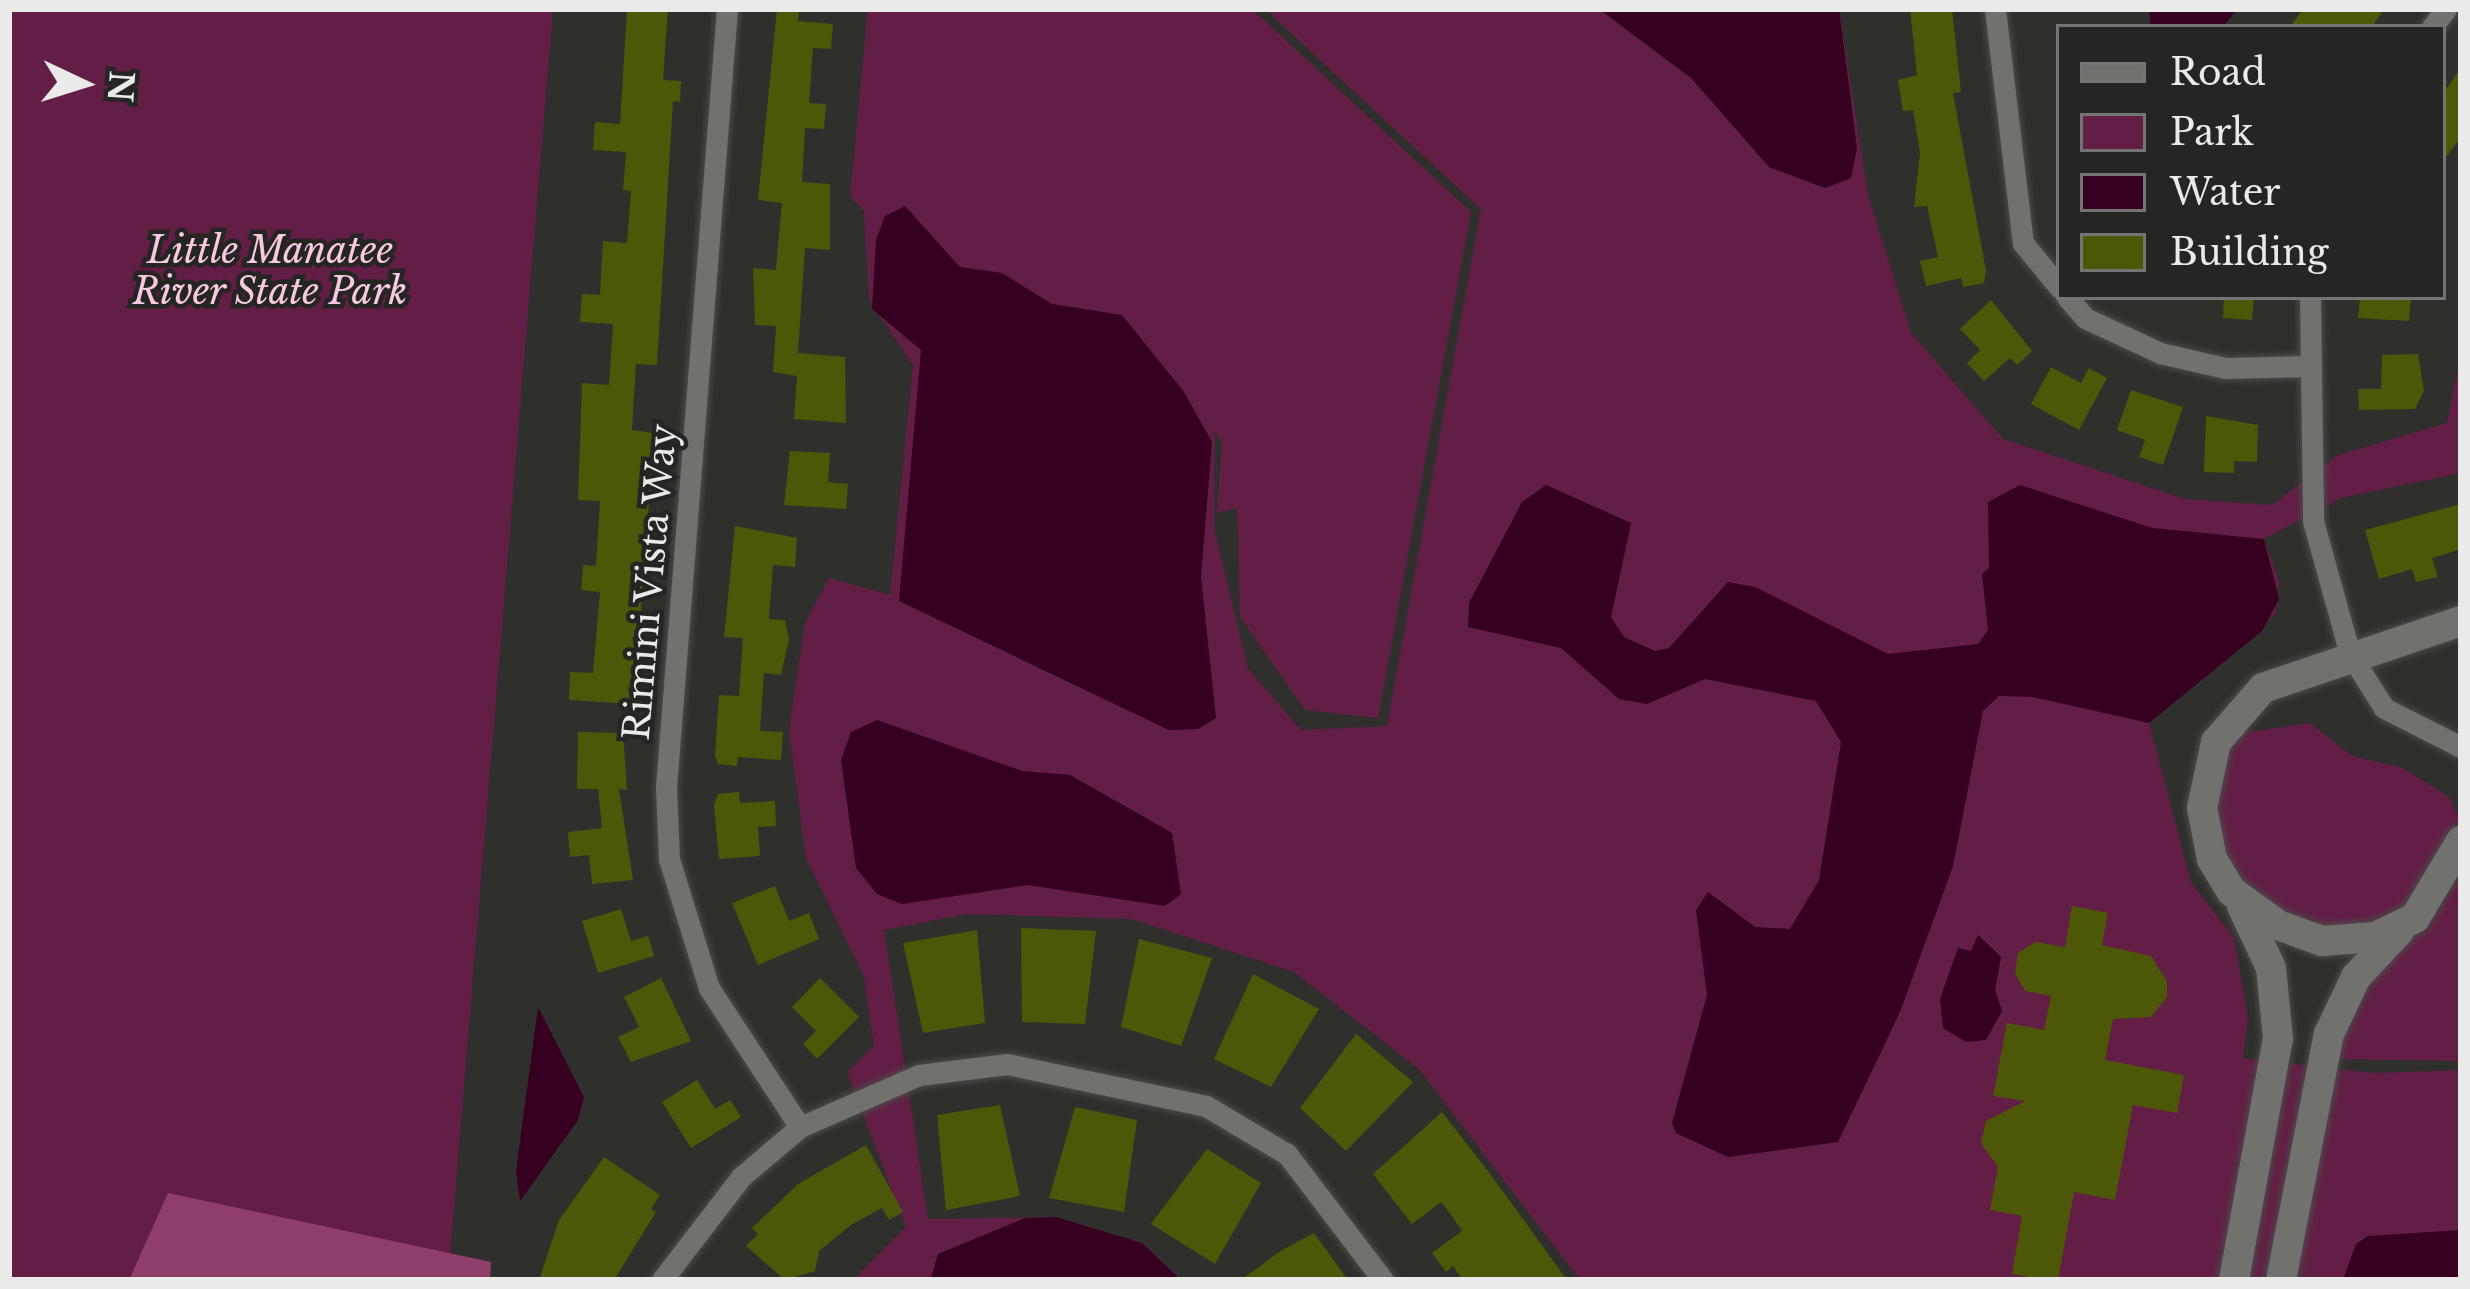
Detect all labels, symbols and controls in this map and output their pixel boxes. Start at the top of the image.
north arrow [24,24,144,144]
legend [2056,24,2446,300]
text: Road [2170,50,2266,95]
text: N [99,70,142,103]
text: Park [2170,110,2254,155]
text: Water [2170,170,2281,215]
park label: Little Manatee River State Park [132,228,408,313]
text: Building [2170,230,2328,275]
street label: Rimini Vista Way [615,420,685,744]

